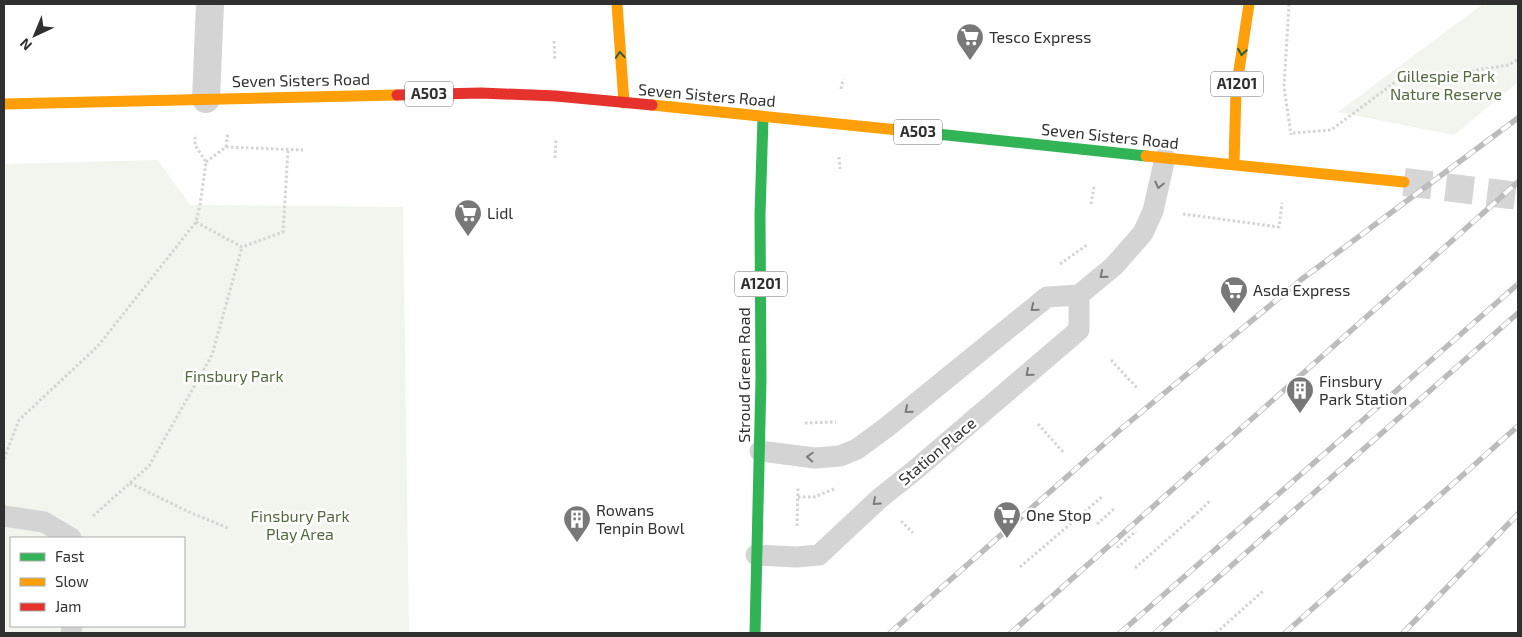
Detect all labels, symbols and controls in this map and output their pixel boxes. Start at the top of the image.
north arrow [10,10,60,60]
supermarket icon: Tesco Express [955,22,985,61]
place label: Tesco Express [989,27,1091,46]
text: N [16,35,35,54]
one-way arrow [1237,48,1248,56]
one-way arrow [615,51,626,59]
park label: Gillespie Park Nature Reserve [1390,66,1502,103]
street label: Seven Sisters Road [232,69,370,90]
road number: A1201 [1211,72,1263,96]
street label: Seven Sisters Road [637,79,777,110]
road number: A503 [405,82,453,106]
street label: Seven Sisters Road [1040,119,1180,152]
road number: A503 [894,120,942,144]
one-way arrow [1154,180,1165,189]
supermarket icon: Lidl [453,198,483,237]
place label: Lidl [487,203,513,222]
one-way arrow [1100,269,1109,278]
road number: A1201 [735,272,787,296]
supermarket icon: Asda Express [1219,275,1249,314]
place label: Asda Express [1253,280,1350,299]
one-way arrow [1031,302,1040,310]
street label: Stroud Green Road [734,307,753,443]
park label: Finsbury Park [184,366,284,385]
one-way arrow [1025,367,1034,376]
place label: Finsbury Park Station [1319,371,1407,408]
building icon: Finsbury Park Station [1285,375,1315,414]
one-way arrow [904,404,913,413]
street label: Station Place [894,413,979,488]
one-way arrow [805,452,813,463]
one-way arrow [872,496,881,505]
place label: Rowans Tenpin Bowl [596,500,685,537]
supermarket icon: One Stop [992,500,1022,539]
building icon: Rowans Tenpin Bowl [562,504,592,543]
place label: One Stop [1026,505,1092,524]
park label: Finsbury Park Play Area [250,506,350,543]
legend [10,537,185,627]
text: Fast [55,547,85,565]
text: Slow [55,572,89,590]
text: Jam [55,597,81,615]

